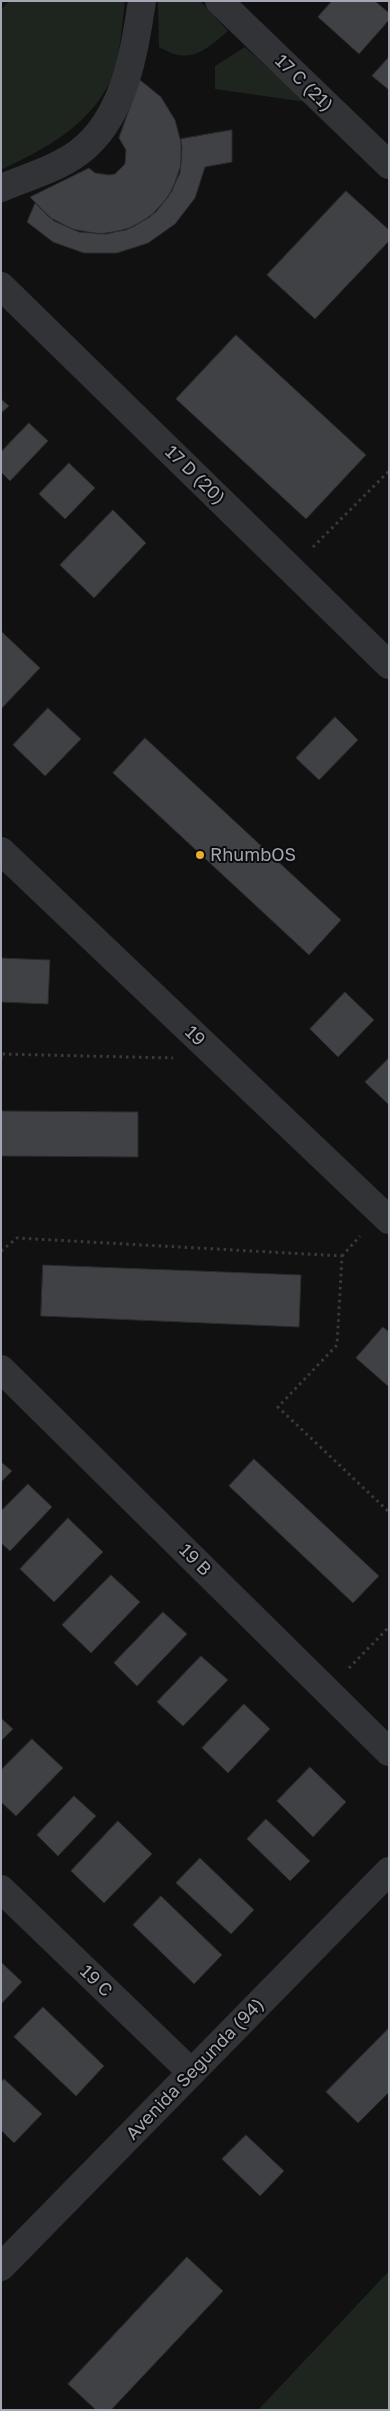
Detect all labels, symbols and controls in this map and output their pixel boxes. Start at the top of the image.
street label: 17 C (21) [270,50,338,116]
street label: 17 D (20) [160,441,230,509]
place label: RhumbOS [210,844,296,866]
marker: RhumbOS [194,849,206,861]
street label: 19 [180,1021,210,1051]
street label: 19 B [175,1540,215,1580]
street label: 19 C [75,1961,117,2001]
street label: Avenida Segunda (94) [122,1994,268,2144]

